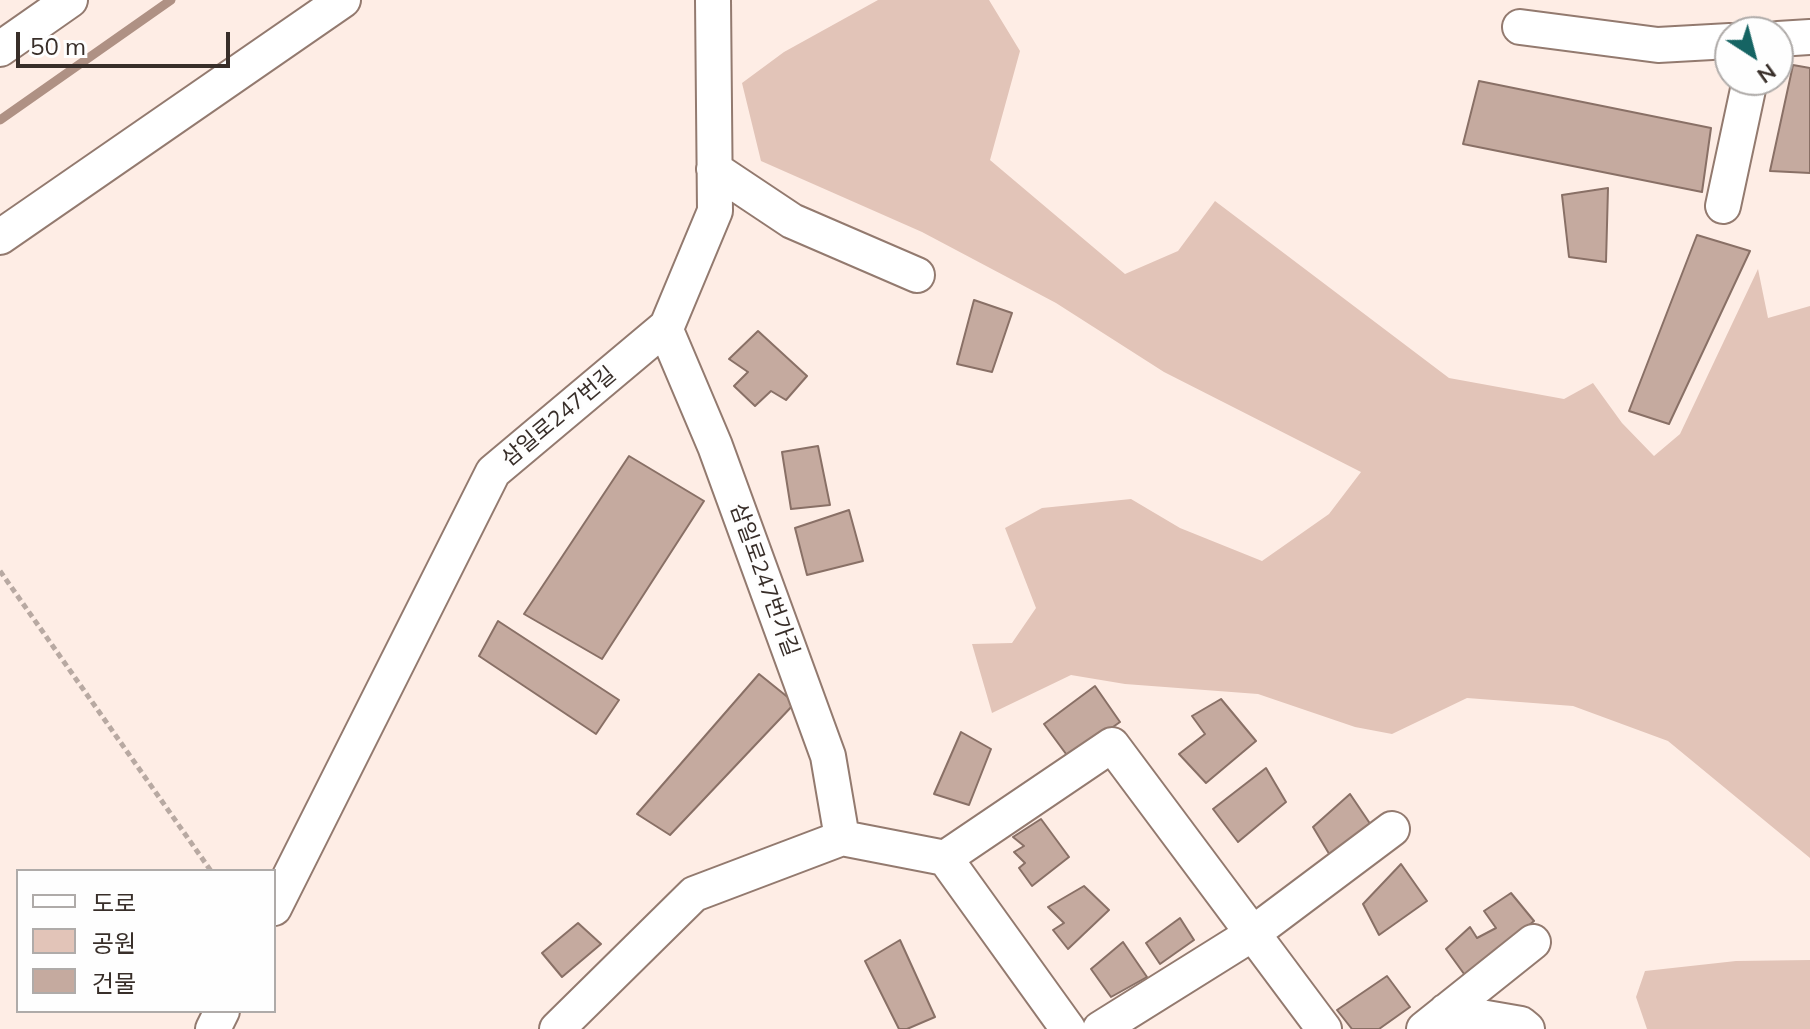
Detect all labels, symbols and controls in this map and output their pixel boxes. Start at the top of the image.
scale bar [20,16,234,66]
north arrow [1714,16,1794,96]
text: 50 m [30,31,86,61]
text: N [1752,58,1782,90]
street label: 삼일로247번길 [497,362,621,472]
street label: 삼일로247번가길 [724,500,804,660]
legend [16,869,276,1013]
text: 도로 [92,888,136,918]
text: 공원 [92,928,136,958]
text: 건물 [92,968,136,998]

